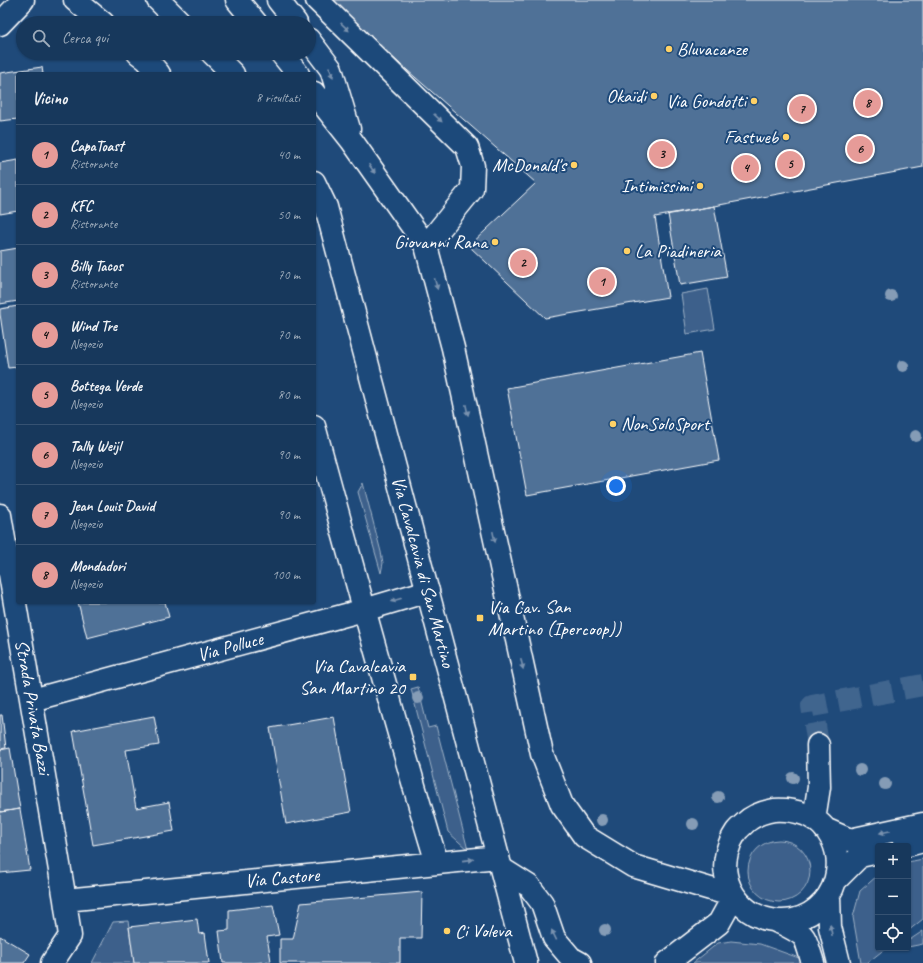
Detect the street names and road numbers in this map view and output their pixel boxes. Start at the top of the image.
street label: Via Cavalcavia di San Martino [386,474,460,671]
street label: Via Polluce [194,626,267,667]
street label: Strada Privata Bazzi [9,638,57,779]
street label: Via Castore [244,863,322,893]

